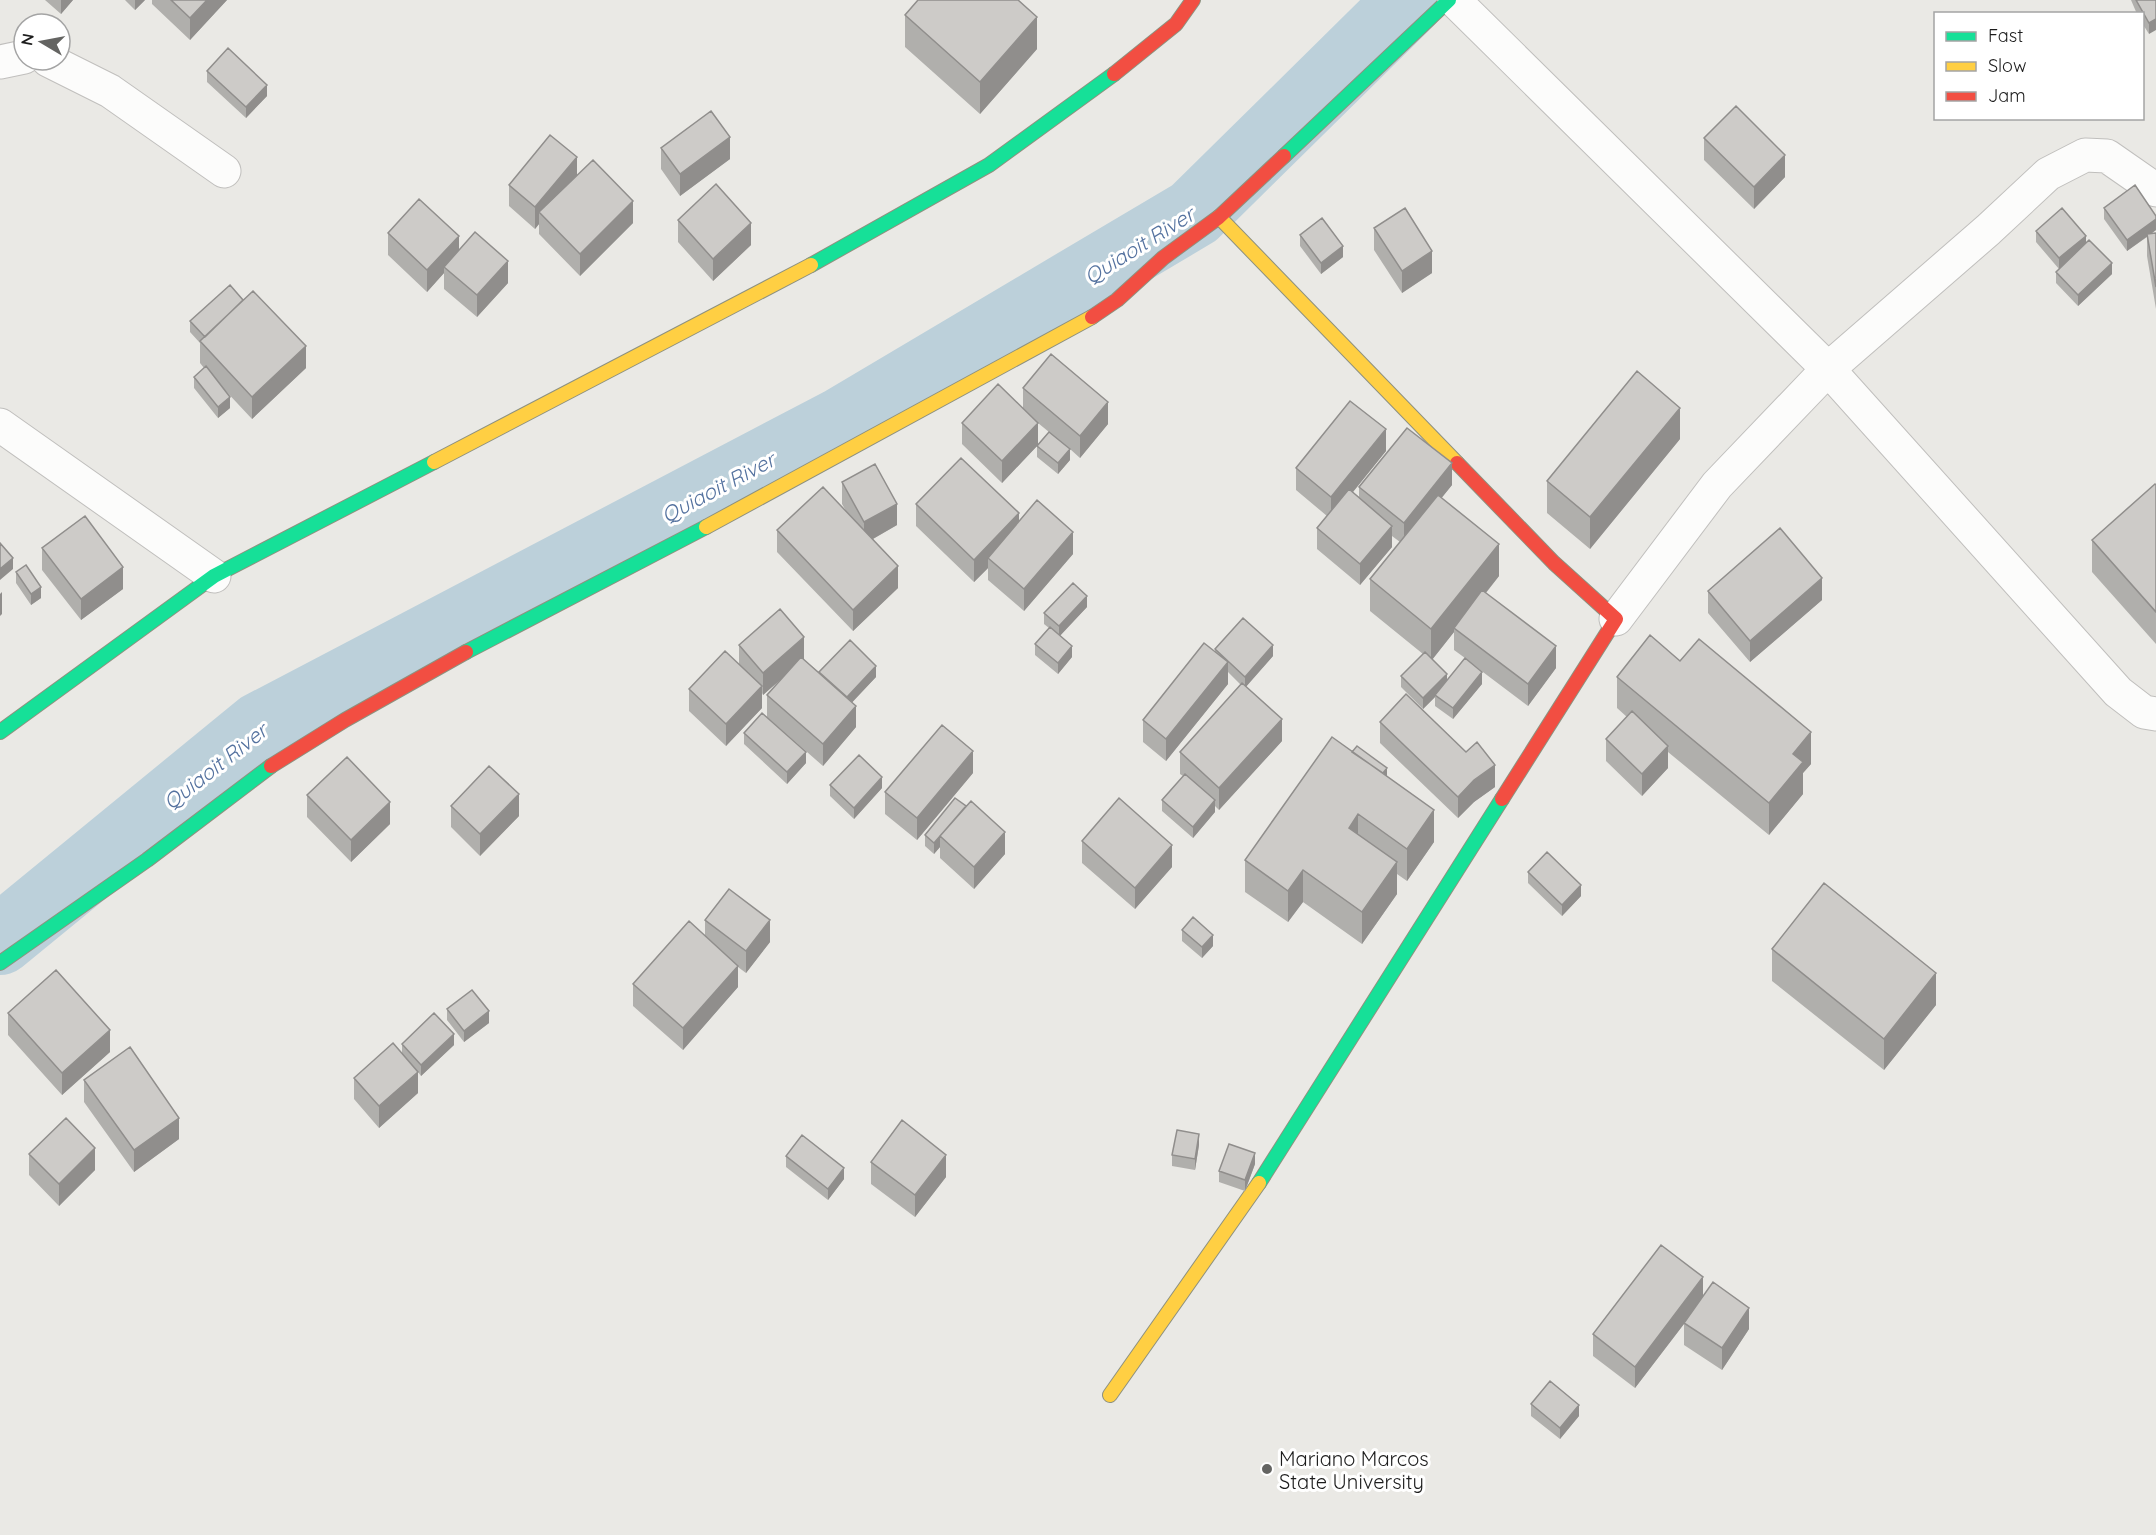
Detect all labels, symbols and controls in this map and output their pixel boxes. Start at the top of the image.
north arrow [12,12,72,72]
legend [1934,12,2144,120]
text: Fast [1988,24,2023,47]
text: N [16,32,38,47]
text: Slow [1988,54,2026,77]
text: Jam [1988,84,2026,107]
water label: Quiaoit River [1079,199,1201,289]
water label: Quiaoit River [657,445,782,528]
water label: Quiaoit River [158,715,275,815]
place label: Mariano Marcos State University [1279,1446,1429,1494]
marker: Mariano Marcos State University [1260,1462,1274,1476]

